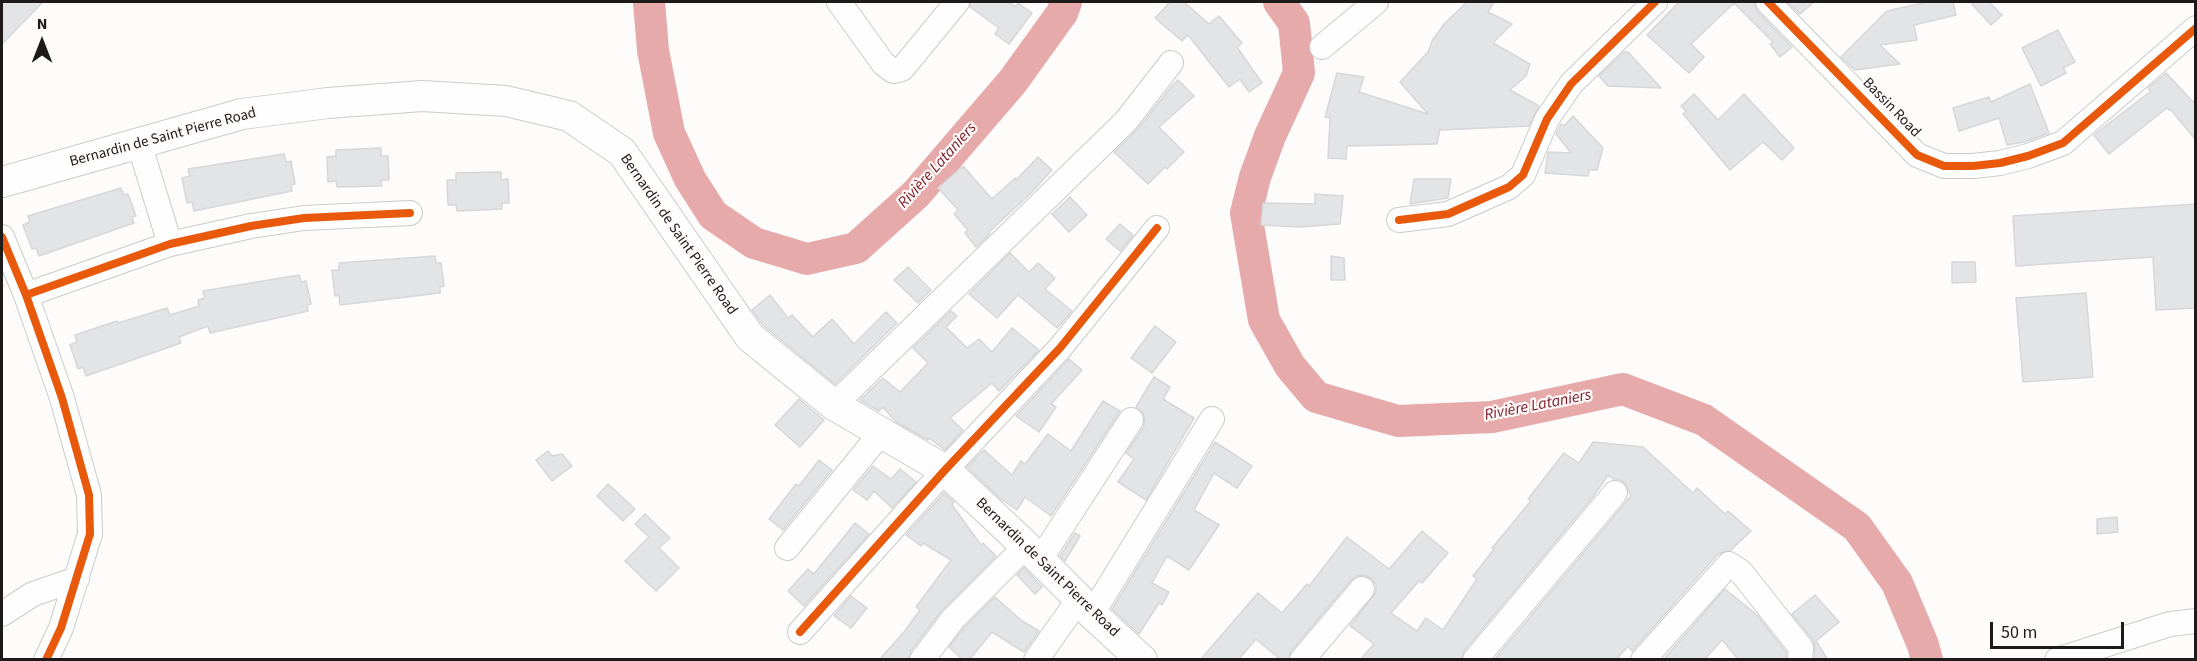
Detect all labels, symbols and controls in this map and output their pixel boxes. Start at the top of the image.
north arrow [12,12,72,72]
text: N [37,13,47,35]
street label: Bassin Road [1858,74,1924,142]
street label: Bernardin de Saint Pierre Road [68,104,258,172]
water label: Rivière Lataniers [895,119,981,213]
street label: Bernardin de Saint Pierre Road [615,151,741,319]
water label: Rivière Lataniers [1483,386,1593,426]
street label: Bernardin de Saint Pierre Road [972,495,1122,641]
scale bar [1993,610,2126,648]
text: 50 m [2001,620,2037,645]

